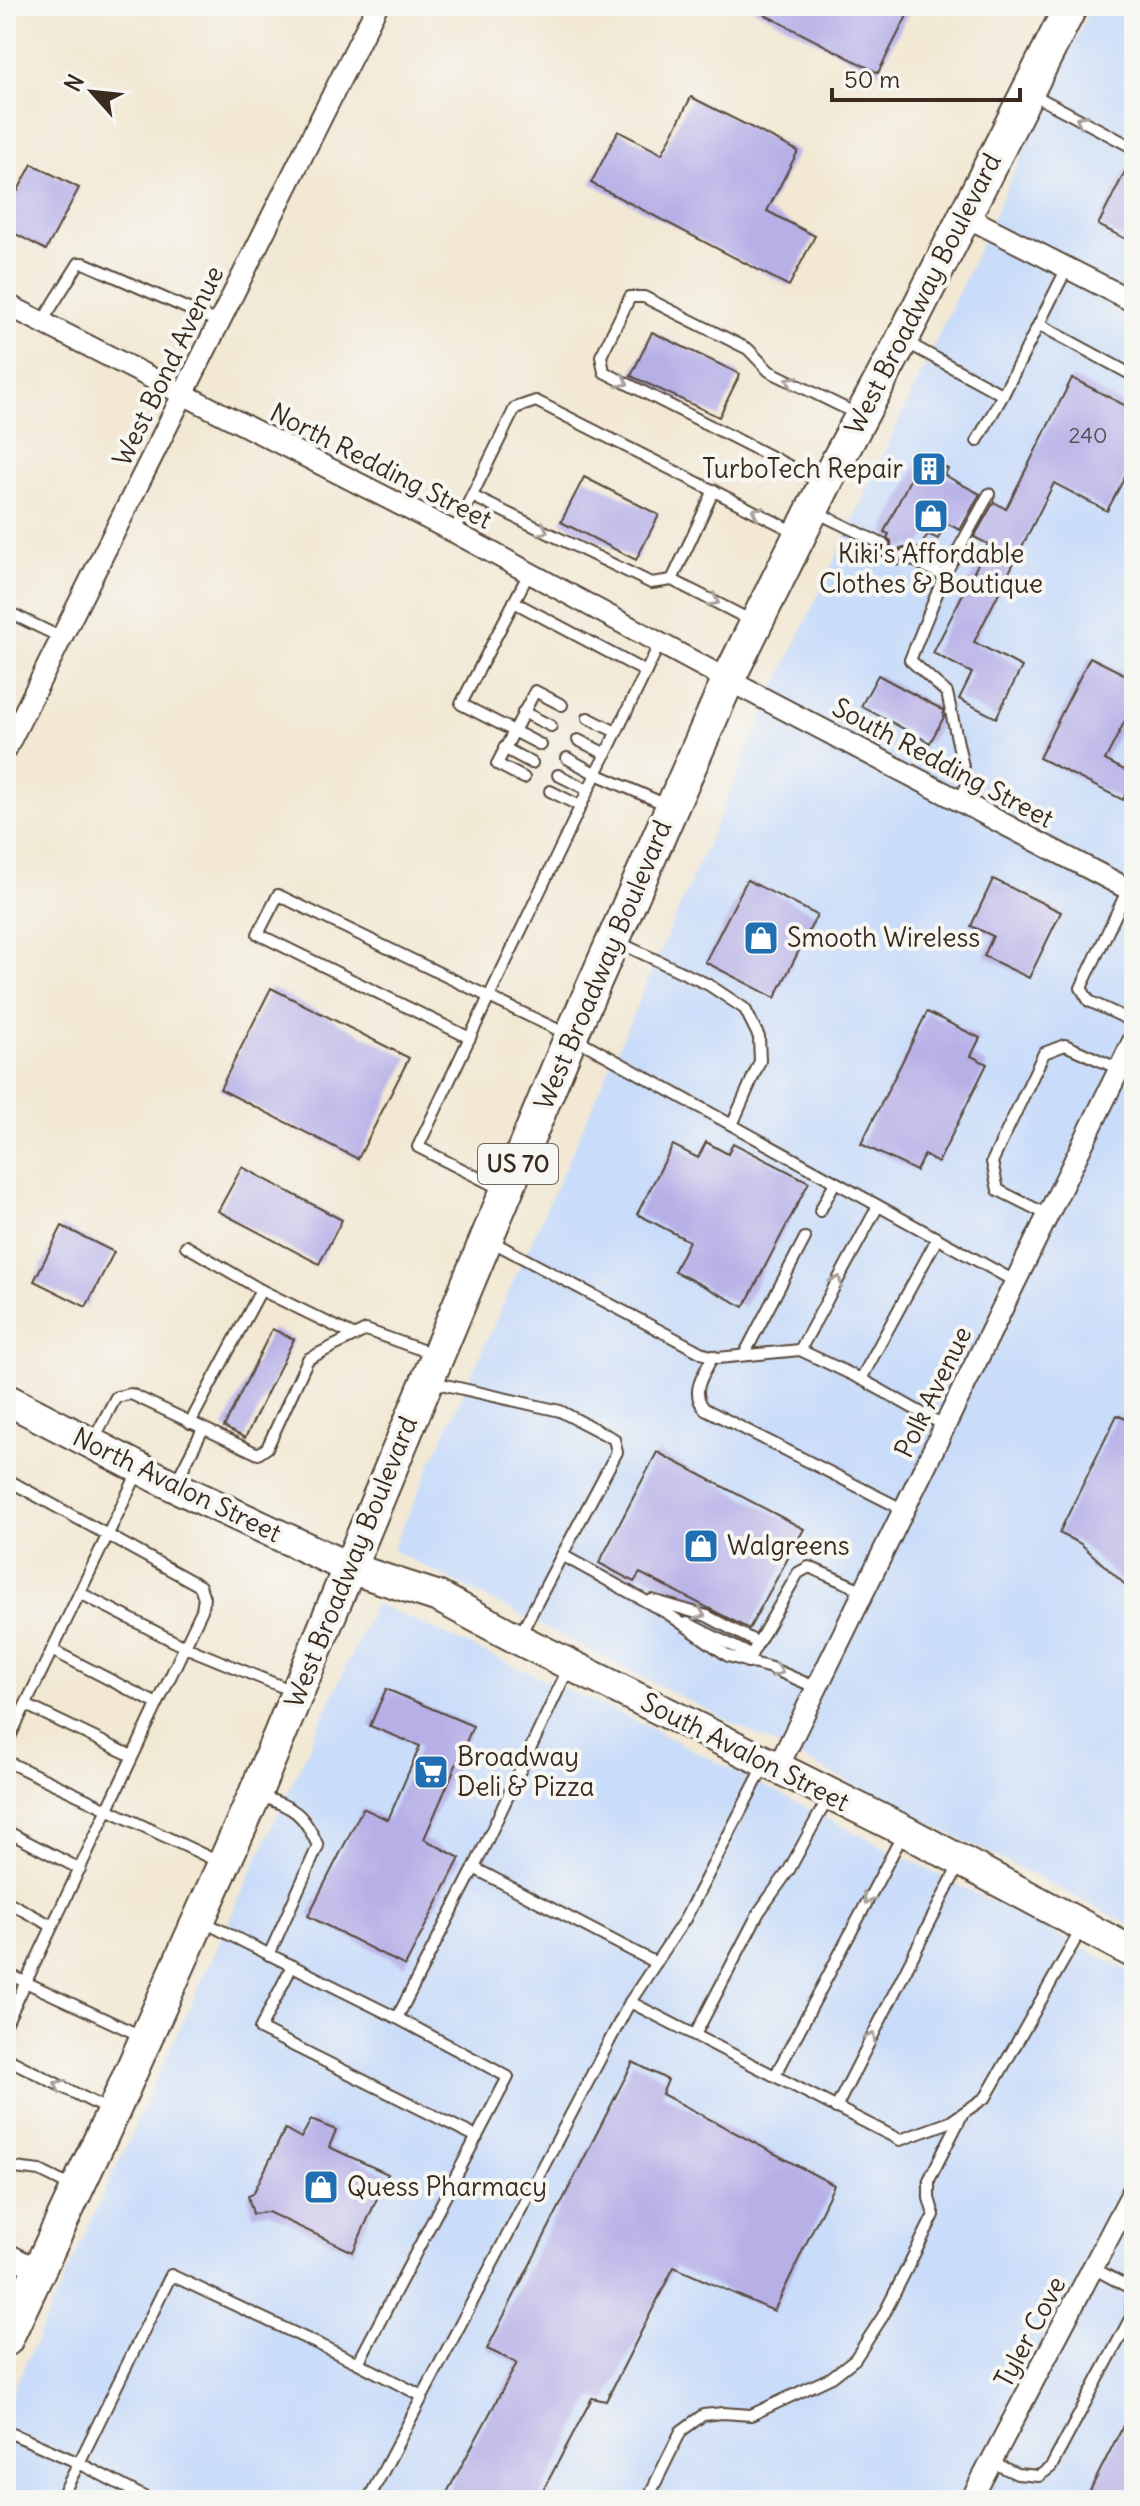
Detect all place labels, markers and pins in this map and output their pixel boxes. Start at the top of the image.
building icon: TurboTech Repair [910,450,948,488]
place label: TurboTech Repair [702,452,903,485]
shop icon: Kiki's Affordable Clothes & Boutique [912,497,950,535]
place label: Kiki's Affordable Clothes & Boutique [819,537,1043,600]
shop icon: Smooth Wireless [742,919,780,957]
place label: Smooth Wireless [787,921,980,954]
shop icon: Walgreens [682,1527,720,1565]
place label: Walgreens [727,1529,850,1562]
place label: Broadway Deli & Pizza [457,1740,594,1803]
supermarket icon: Broadway Deli & Pizza [412,1753,450,1791]
shop icon: Quess Pharmacy [302,2168,340,2206]
place label: Quess Pharmacy [347,2170,547,2203]

